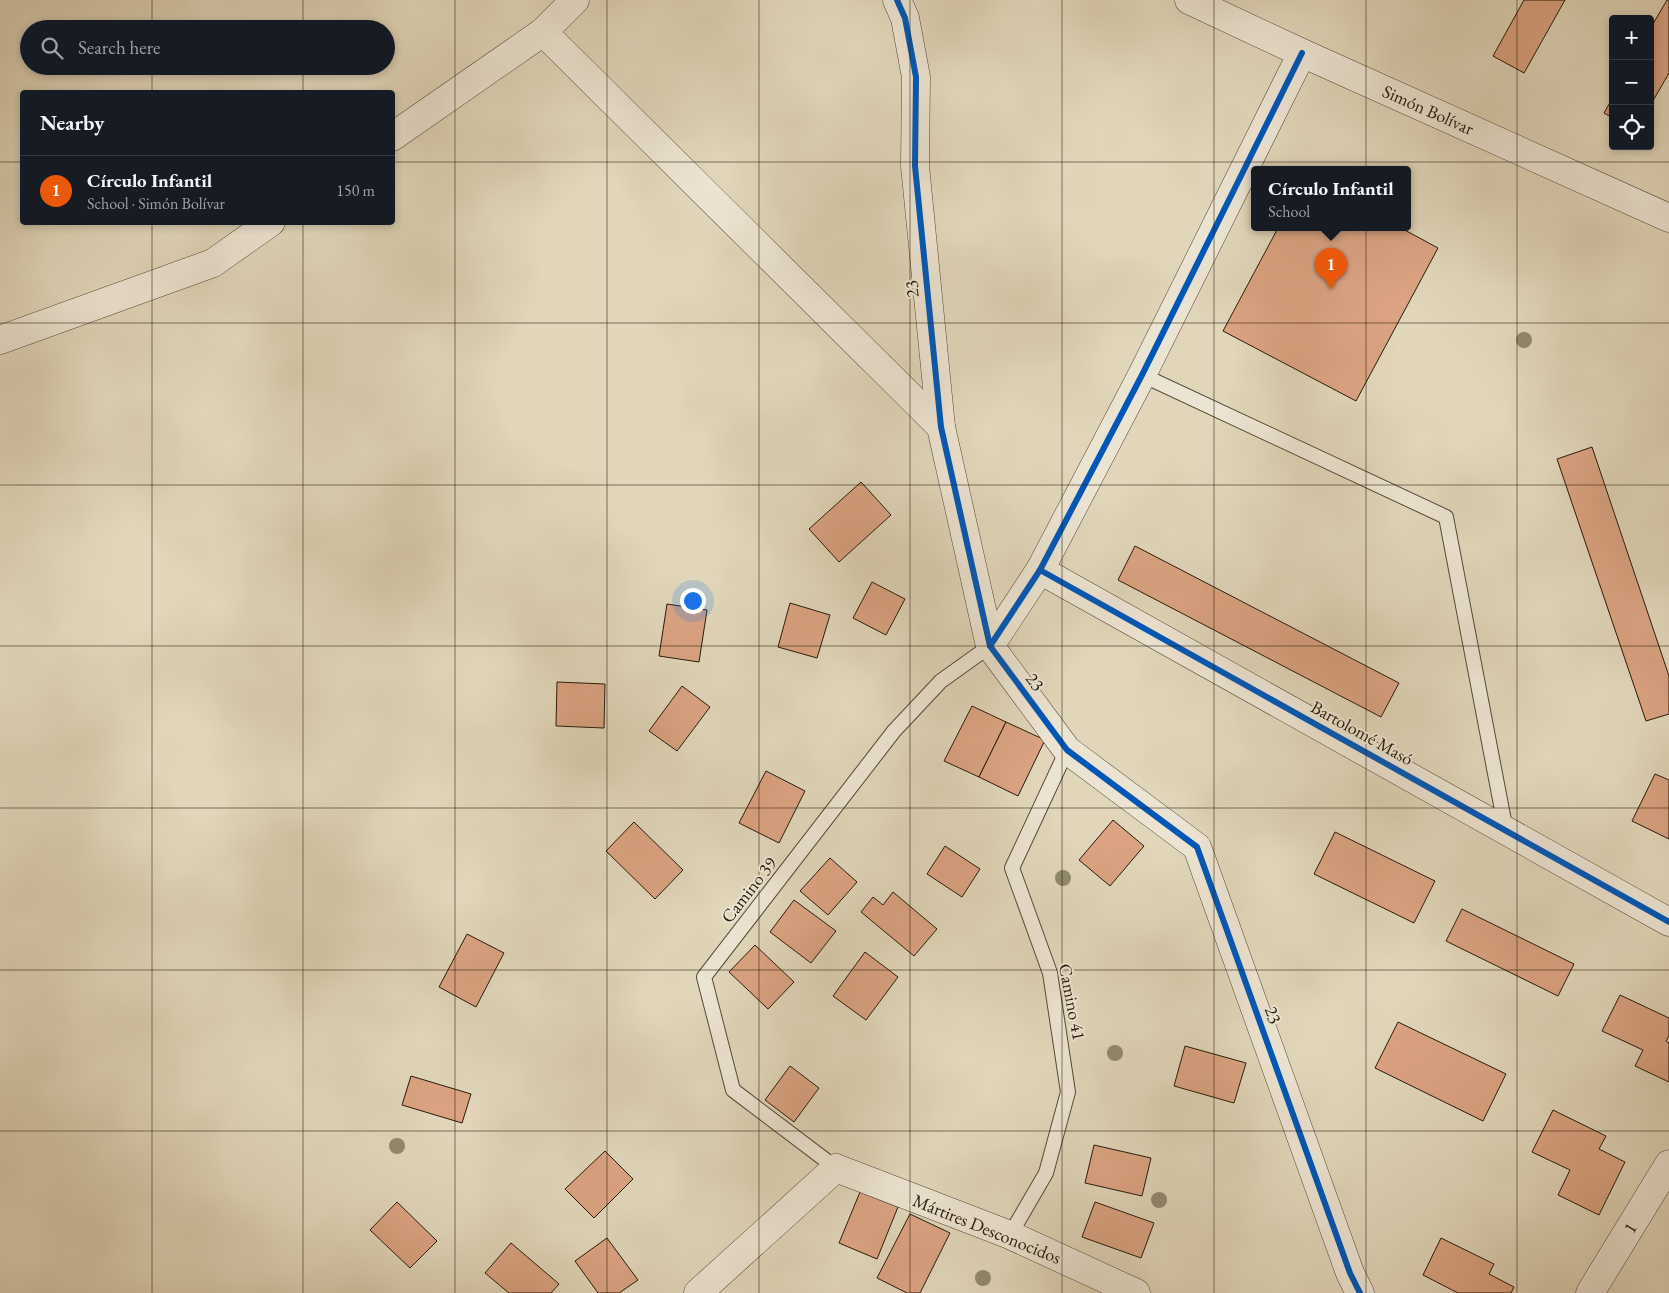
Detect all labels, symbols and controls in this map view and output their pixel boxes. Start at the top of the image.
map controls [1609,15,1654,150]
button: + [1609,15,1654,60]
search box [20,20,395,75]
icon: search [38,34,66,62]
text: Search here [78,35,160,60]
button: − [1609,60,1654,105]
street label: Simón Bolívar [1379,79,1477,140]
button: locate [1609,105,1654,150]
text: Nearby [40,109,104,136]
popup [1251,166,1411,231]
text: Círculo Infantil [87,168,212,193]
text: Círculo Infantil [1268,176,1394,201]
text: 1 [52,180,60,201]
text: 150 m [336,180,375,201]
text: School · Simón Bolívar [87,193,225,214]
text: School [1268,201,1310,222]
pin: 1 [1315,248,1347,289]
street label: 23 [899,279,924,299]
your location [680,588,706,614]
street label: 23 [1021,668,1050,696]
street label: Bartolomé Masó [1307,695,1418,770]
street label: Camino 39 [716,852,782,927]
street label: Camino 41 [1054,962,1091,1042]
street label: 23 [1260,1003,1287,1027]
street label: Mártires Desconocidos [910,1188,1065,1269]
street label: 1 [1617,1218,1642,1237]

